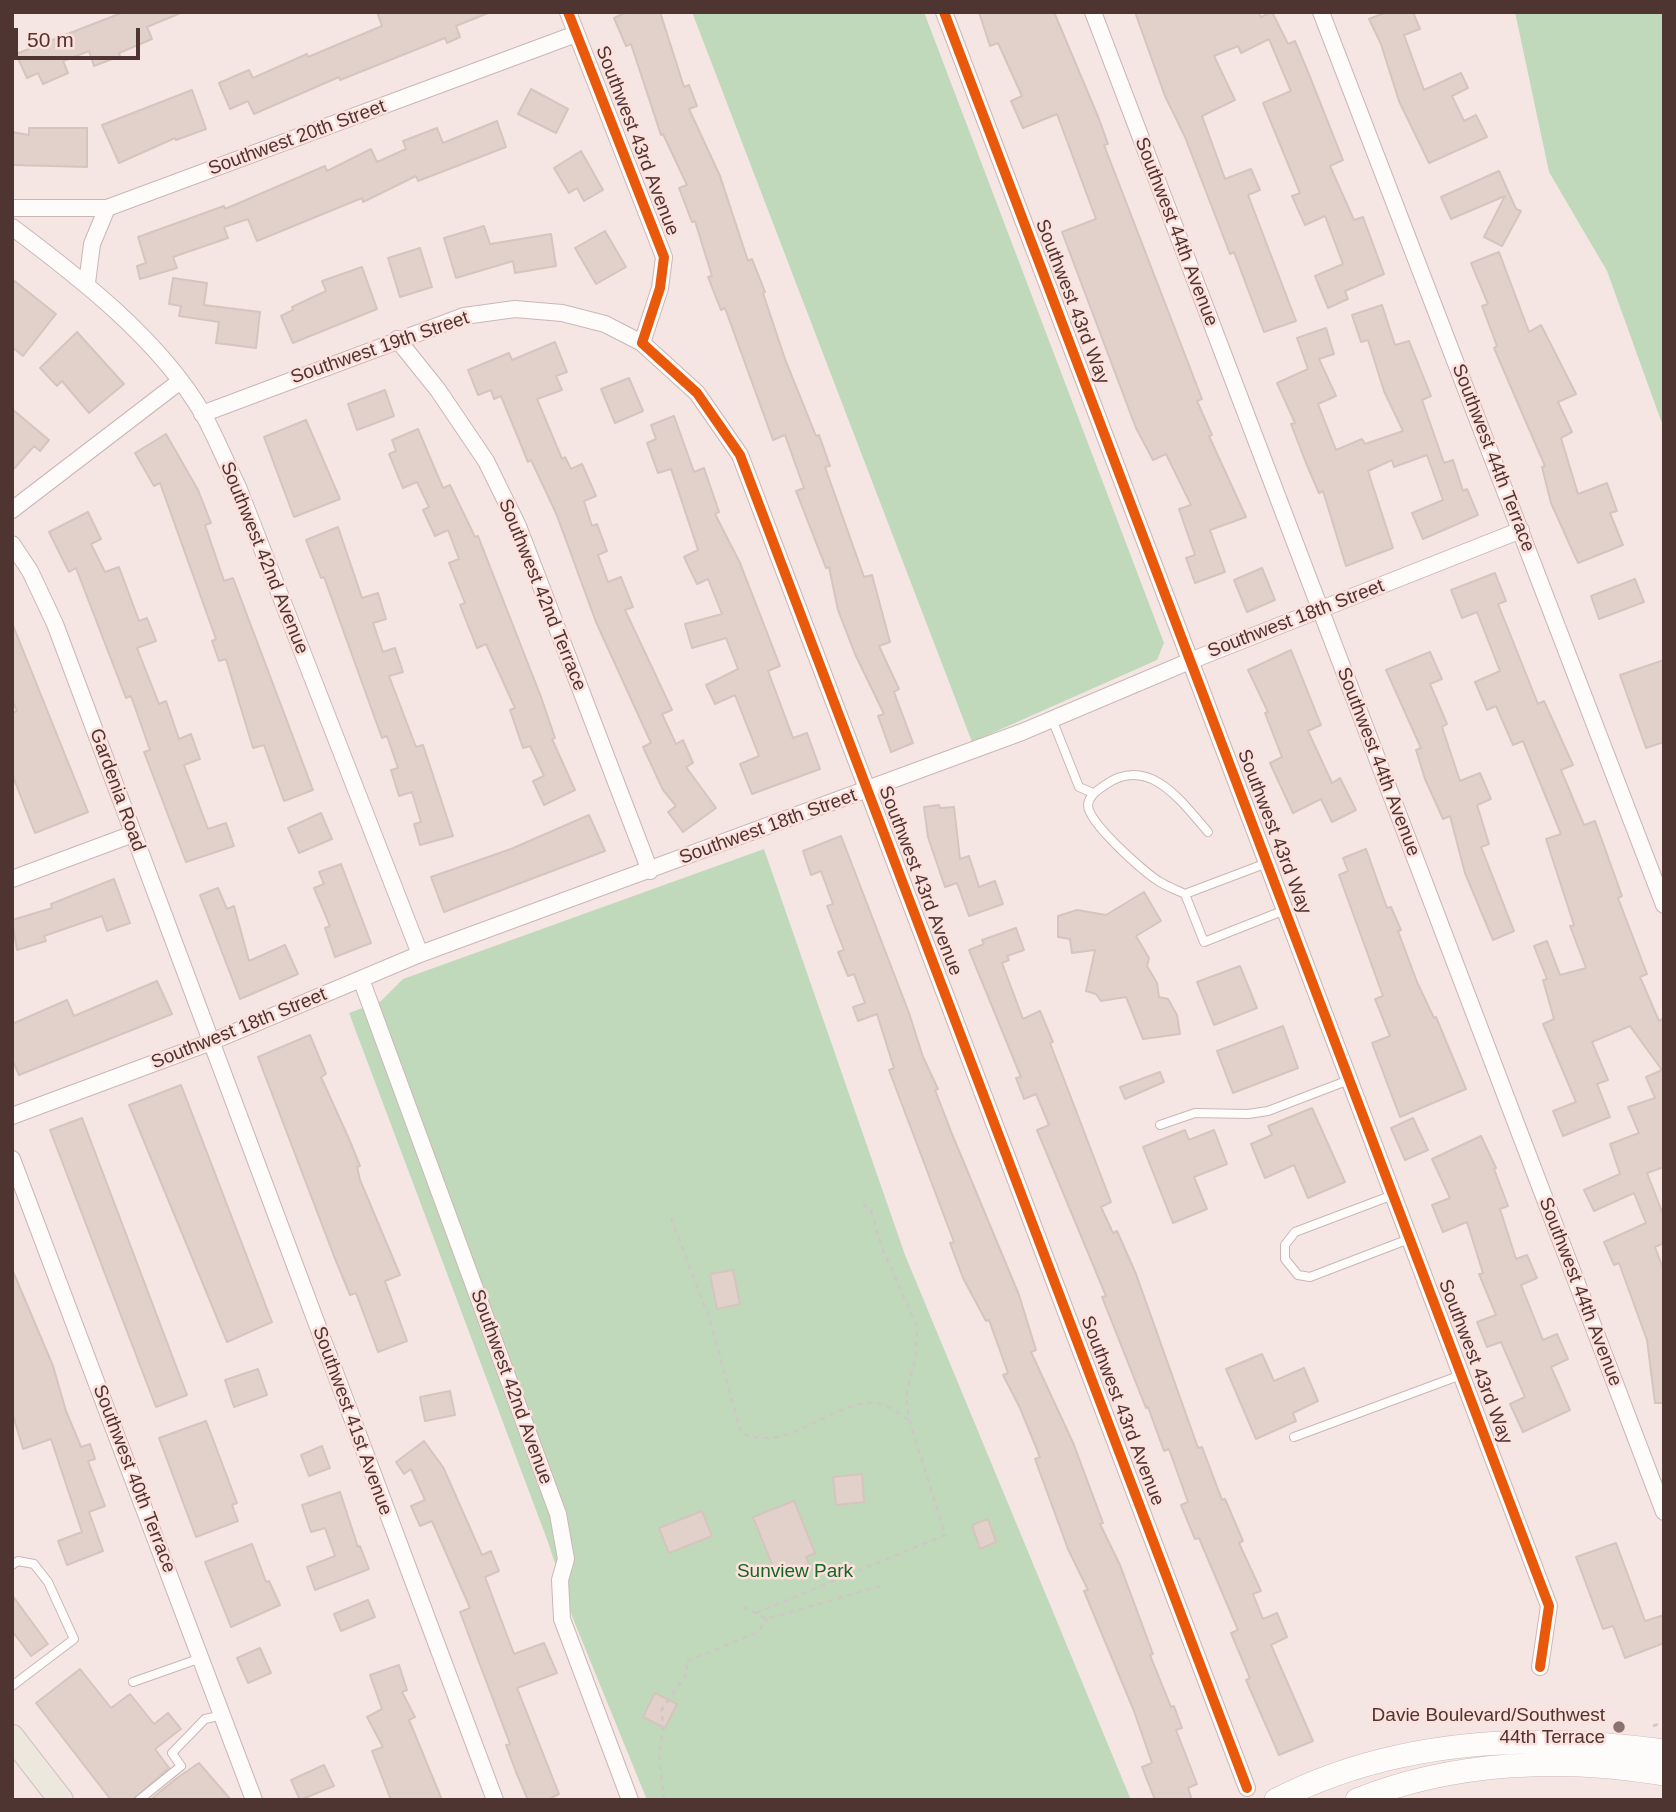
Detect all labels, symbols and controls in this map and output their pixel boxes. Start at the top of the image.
scale bar [18,14,144,58]
text: 50 m [27,28,74,51]
street label: Southwest 43rd Avenue [590,43,684,239]
street label: Southwest 20th Street [205,95,389,181]
street label: Southwest 44th Avenue [1129,134,1223,330]
street label: Southwest 43rd Way [1030,216,1114,388]
street label: Southwest 19th Street [288,307,472,389]
street label: Southwest 44th Terrace [1447,361,1539,555]
street label: Southwest 42nd Avenue [215,458,313,658]
street label: Southwest 42nd Terrace [493,496,591,694]
street label: Southwest 18th Street [1205,575,1387,663]
street label: Southwest 44th Avenue [1331,664,1425,860]
street label: Gardenia Road [84,726,150,854]
street label: Southwest 43rd Way [1232,746,1316,918]
street label: Southwest 43rd Avenue [873,783,967,979]
street label: Southwest 18th Street [676,784,860,870]
street label: Southwest 18th Street [148,983,330,1075]
street label: Southwest 44th Avenue [1533,1194,1627,1390]
street label: Southwest 43rd Way [1433,1276,1517,1448]
street label: Southwest 42nd Avenue [465,1286,557,1488]
street label: Southwest 43rd Avenue [1075,1313,1169,1509]
street label: Southwest 41st Avenue [307,1323,397,1519]
street label: Southwest 40th Terrace [88,1382,180,1576]
park label: Sunview Park [737,1561,853,1583]
place label: Davie Boulevard/Southwest 44th Terrace [1372,1705,1605,1749]
marker: Davie Boulevard/Southwest 44th Terrace [1611,1719,1627,1735]

